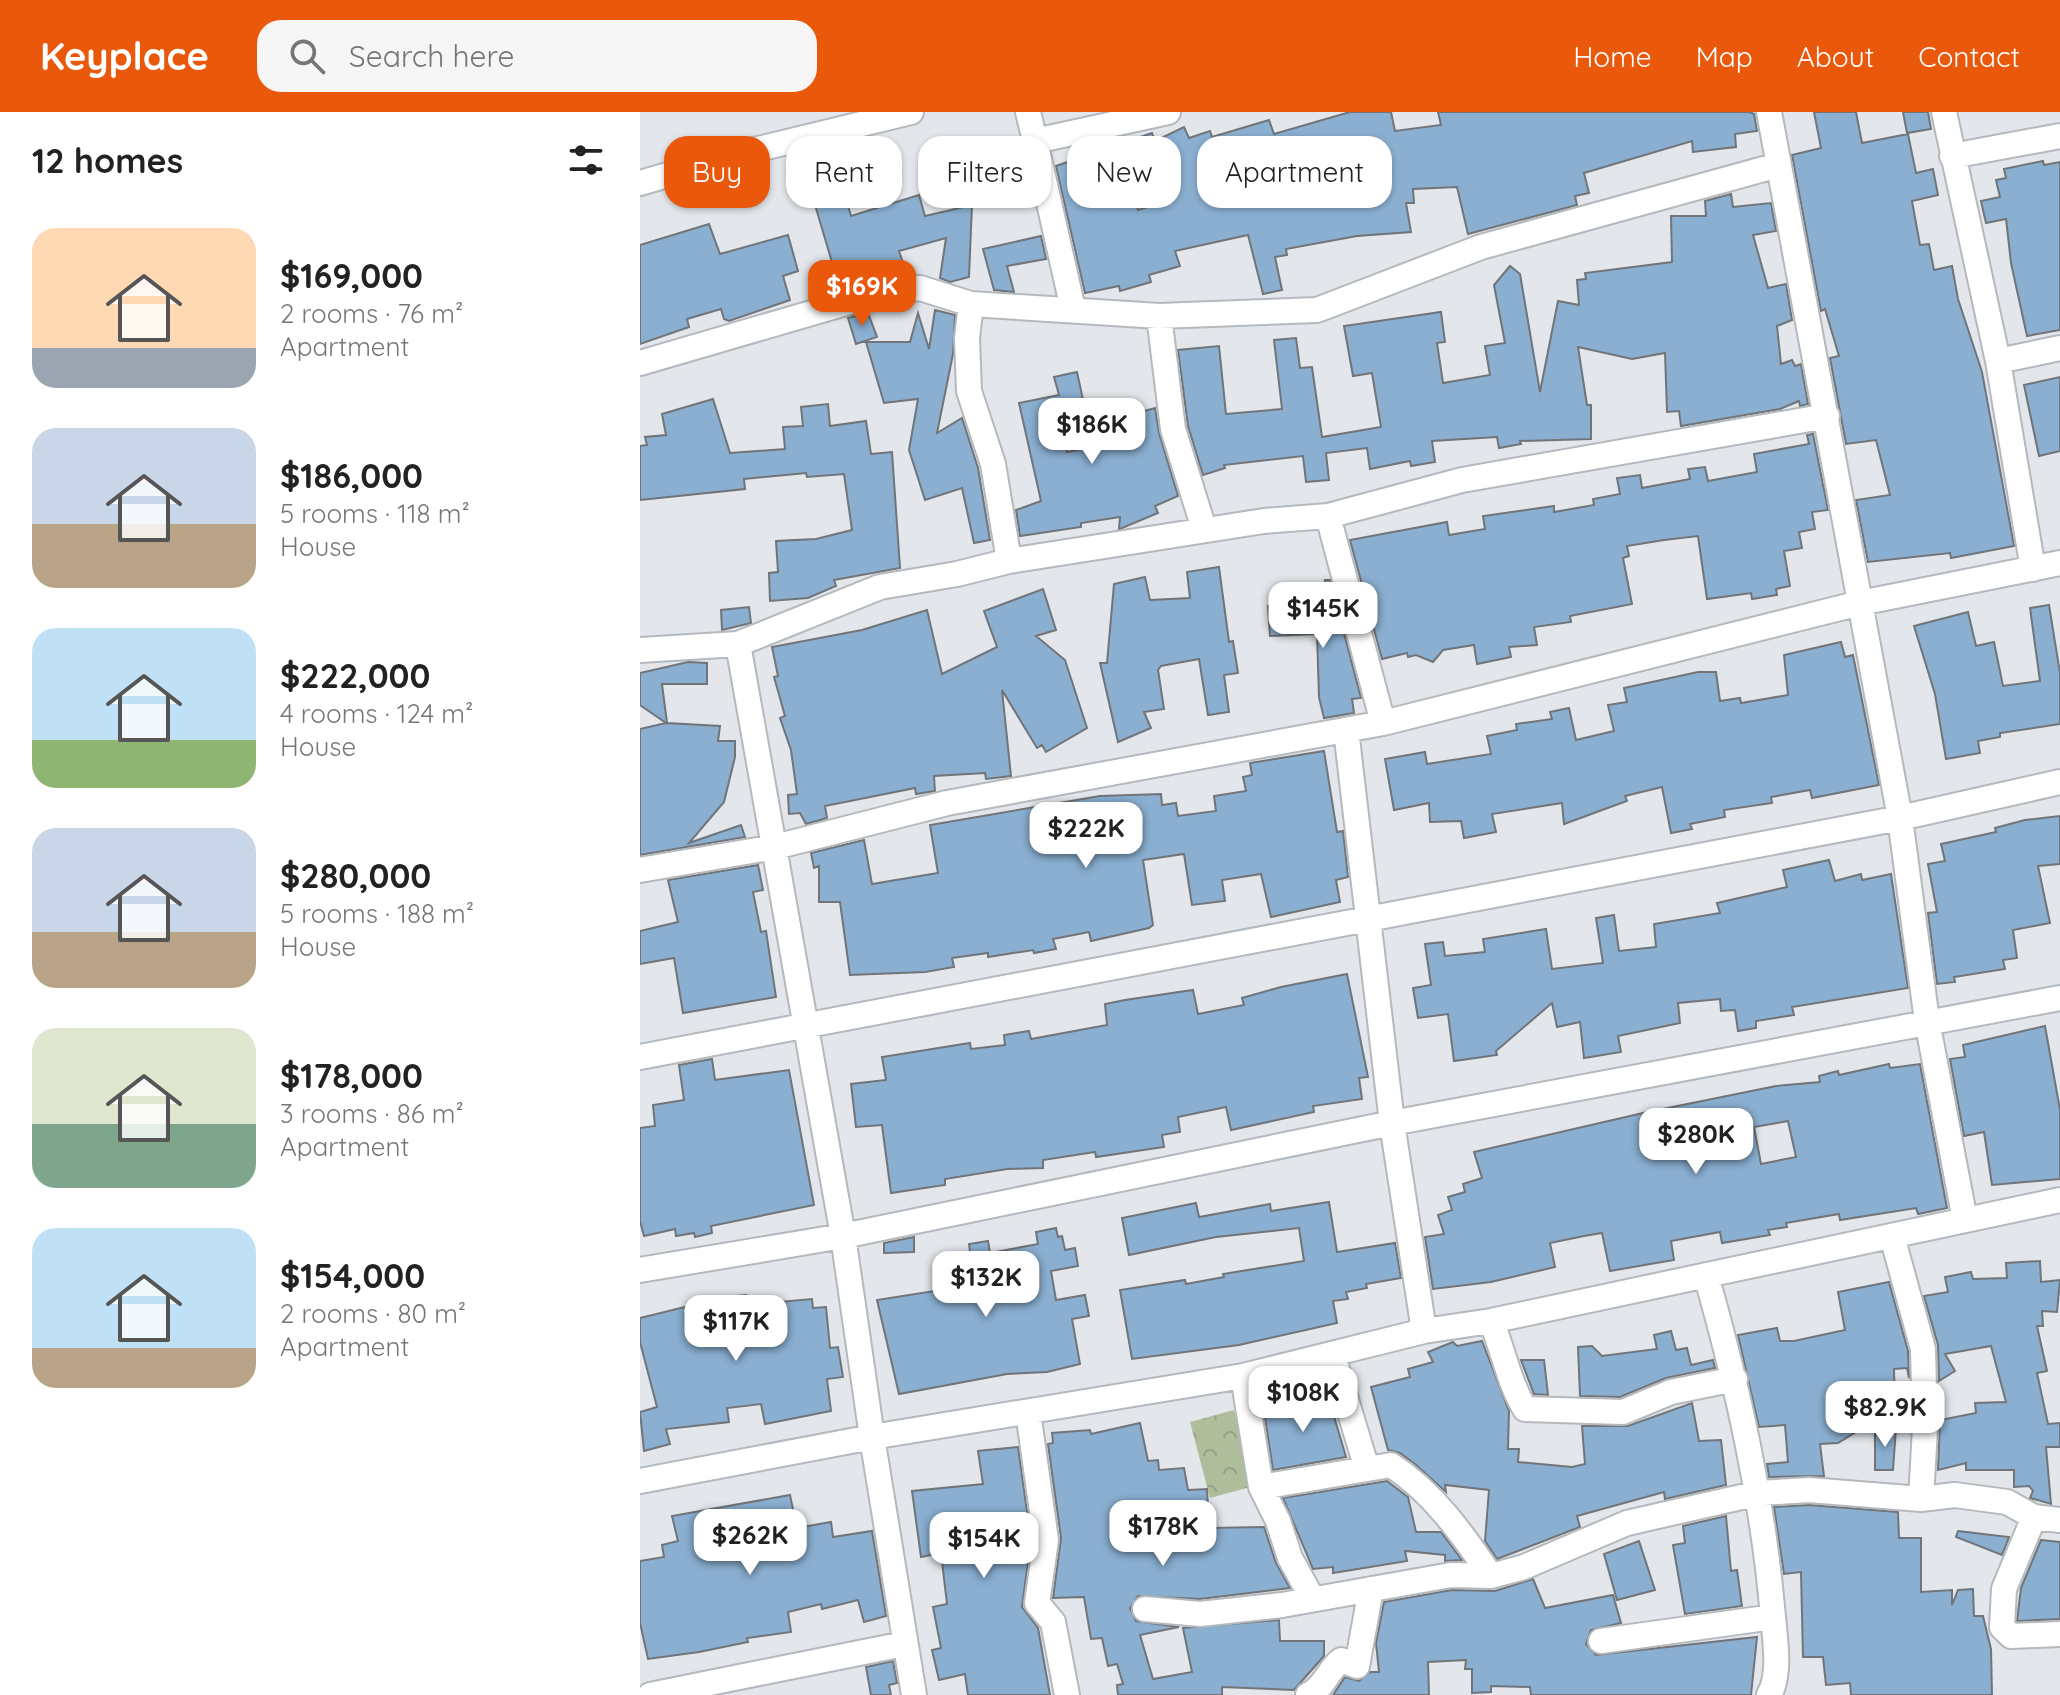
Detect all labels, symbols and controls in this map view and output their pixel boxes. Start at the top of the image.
search box [257,20,817,92]
text: Keyplace [40,32,209,80]
icon: search [285,34,329,78]
text: Search here [349,37,514,75]
text: Home [1573,39,1652,74]
text: Map [1696,39,1753,74]
text: About [1797,39,1874,74]
text: Contact [1918,39,2020,74]
chip: Buy [664,136,770,208]
chip: Rent [786,136,902,208]
chip: Filters [918,136,1051,208]
chip: New [1067,136,1181,208]
chip: Apartment [1197,136,1392,208]
icon: filters [564,138,608,182]
text: 12 homes [32,139,183,182]
text: $169,000 [280,254,423,297]
icon: home [96,260,192,356]
pin: $169K [806,260,918,328]
text: $169K [826,269,898,302]
text: 2 rooms · 76 m² [280,297,463,330]
text: Apartment [280,330,409,363]
pin: $186K [1036,398,1148,466]
text: $186K [1056,407,1128,440]
text: $186,000 [280,454,423,497]
icon: home [96,460,192,556]
text: 5 rooms · 118 m² [280,497,470,530]
text: House [280,530,356,563]
pin: $145K [1267,582,1379,650]
text: $145K [1287,591,1359,624]
text: $222,000 [280,654,430,697]
icon: home [96,660,192,756]
text: 4 rooms · 124 m² [280,697,473,730]
text: House [280,730,356,763]
pin: $222K [1030,802,1142,870]
text: $222K [1048,811,1124,844]
text: $280,000 [280,854,431,897]
icon: home [96,860,192,956]
text: 5 rooms · 188 m² [280,897,474,930]
text: House [280,930,356,963]
text: $178,000 [280,1054,423,1097]
icon: home [96,1060,192,1156]
text: 3 rooms · 86 m² [280,1097,464,1130]
pin: $280K [1640,1108,1752,1176]
text: $280K [1657,1117,1735,1150]
text: Apartment [280,1130,409,1163]
pin: $132K [930,1251,1042,1319]
text: $154,000 [280,1254,425,1297]
icon: home [96,1260,192,1356]
text: $132K [950,1260,1022,1293]
pin: $117K [680,1295,792,1363]
text: 2 rooms · 80 m² [280,1297,466,1330]
text: $117K [702,1304,770,1337]
text: Apartment [280,1330,409,1363]
pin: $108K [1247,1366,1359,1434]
text: $108K [1267,1375,1339,1408]
pin: $82.9K [1820,1381,1950,1449]
text: $82.9K [1844,1390,1926,1423]
pin: $178K [1107,1500,1219,1568]
pin: $262K [694,1509,806,1577]
text: $178K [1127,1509,1199,1542]
pin: $154K [928,1512,1040,1580]
text: $262K [712,1518,788,1551]
text: $154K [948,1521,1020,1554]

